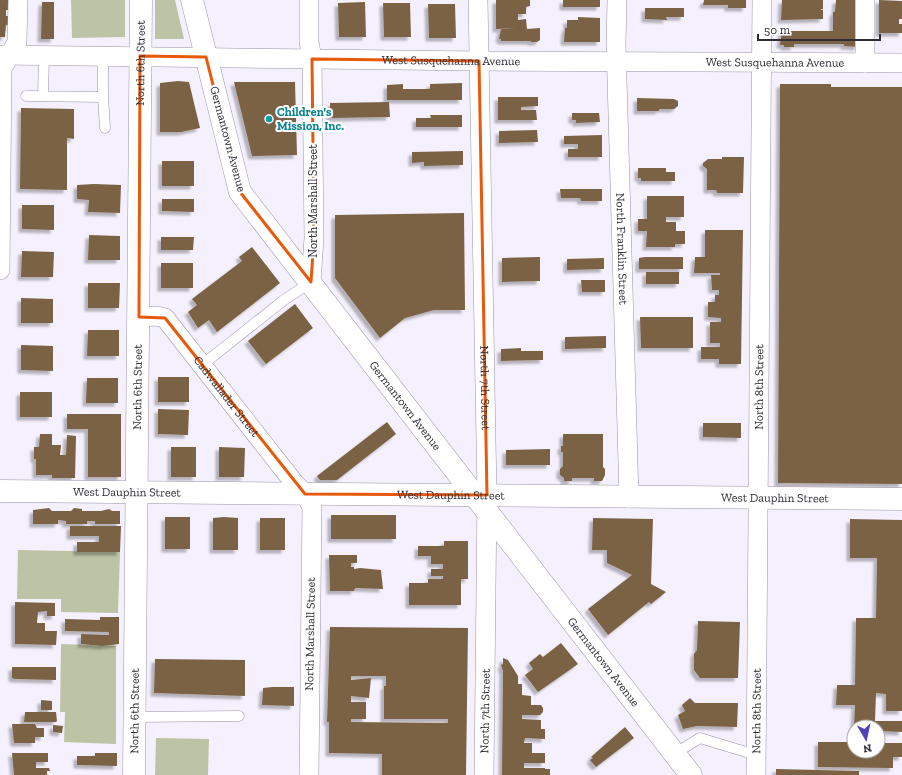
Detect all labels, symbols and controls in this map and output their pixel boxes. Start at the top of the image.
scale bar [758,16,880,42]
street label: North 6th Street [133,20,148,106]
text: 50 m [764,23,791,37]
street label: West Susquehanna Avenue [382,53,521,68]
street label: West Susquehanna Avenue [706,55,845,70]
street label: Germantown Avenue [207,85,249,194]
place label: Children's Mission, Inc. [277,105,344,133]
marker: Children's Mission, Inc. [264,114,274,124]
street label: North Marshall Street [306,144,320,258]
street label: North Franklin Street [613,193,630,306]
street label: North 6th Street [130,344,145,430]
street label: North 8th Street [752,344,766,430]
street label: North 7th Street [477,345,493,431]
street label: Cadwallader Street [191,353,263,440]
street label: Germantown Avenue [366,358,444,453]
street label: West Dauphin Street [73,485,181,500]
street label: West Dauphin Street [397,488,505,502]
street label: West Dauphin Street [721,490,829,505]
street label: North Marshall Street [302,577,318,691]
street label: Germantown Avenue [565,614,643,710]
street label: North 6th Street [127,668,142,754]
street label: North 7th Street [477,668,493,753]
street label: North 8th Street [749,668,764,754]
north arrow [846,719,886,759]
text: N [862,741,873,756]

